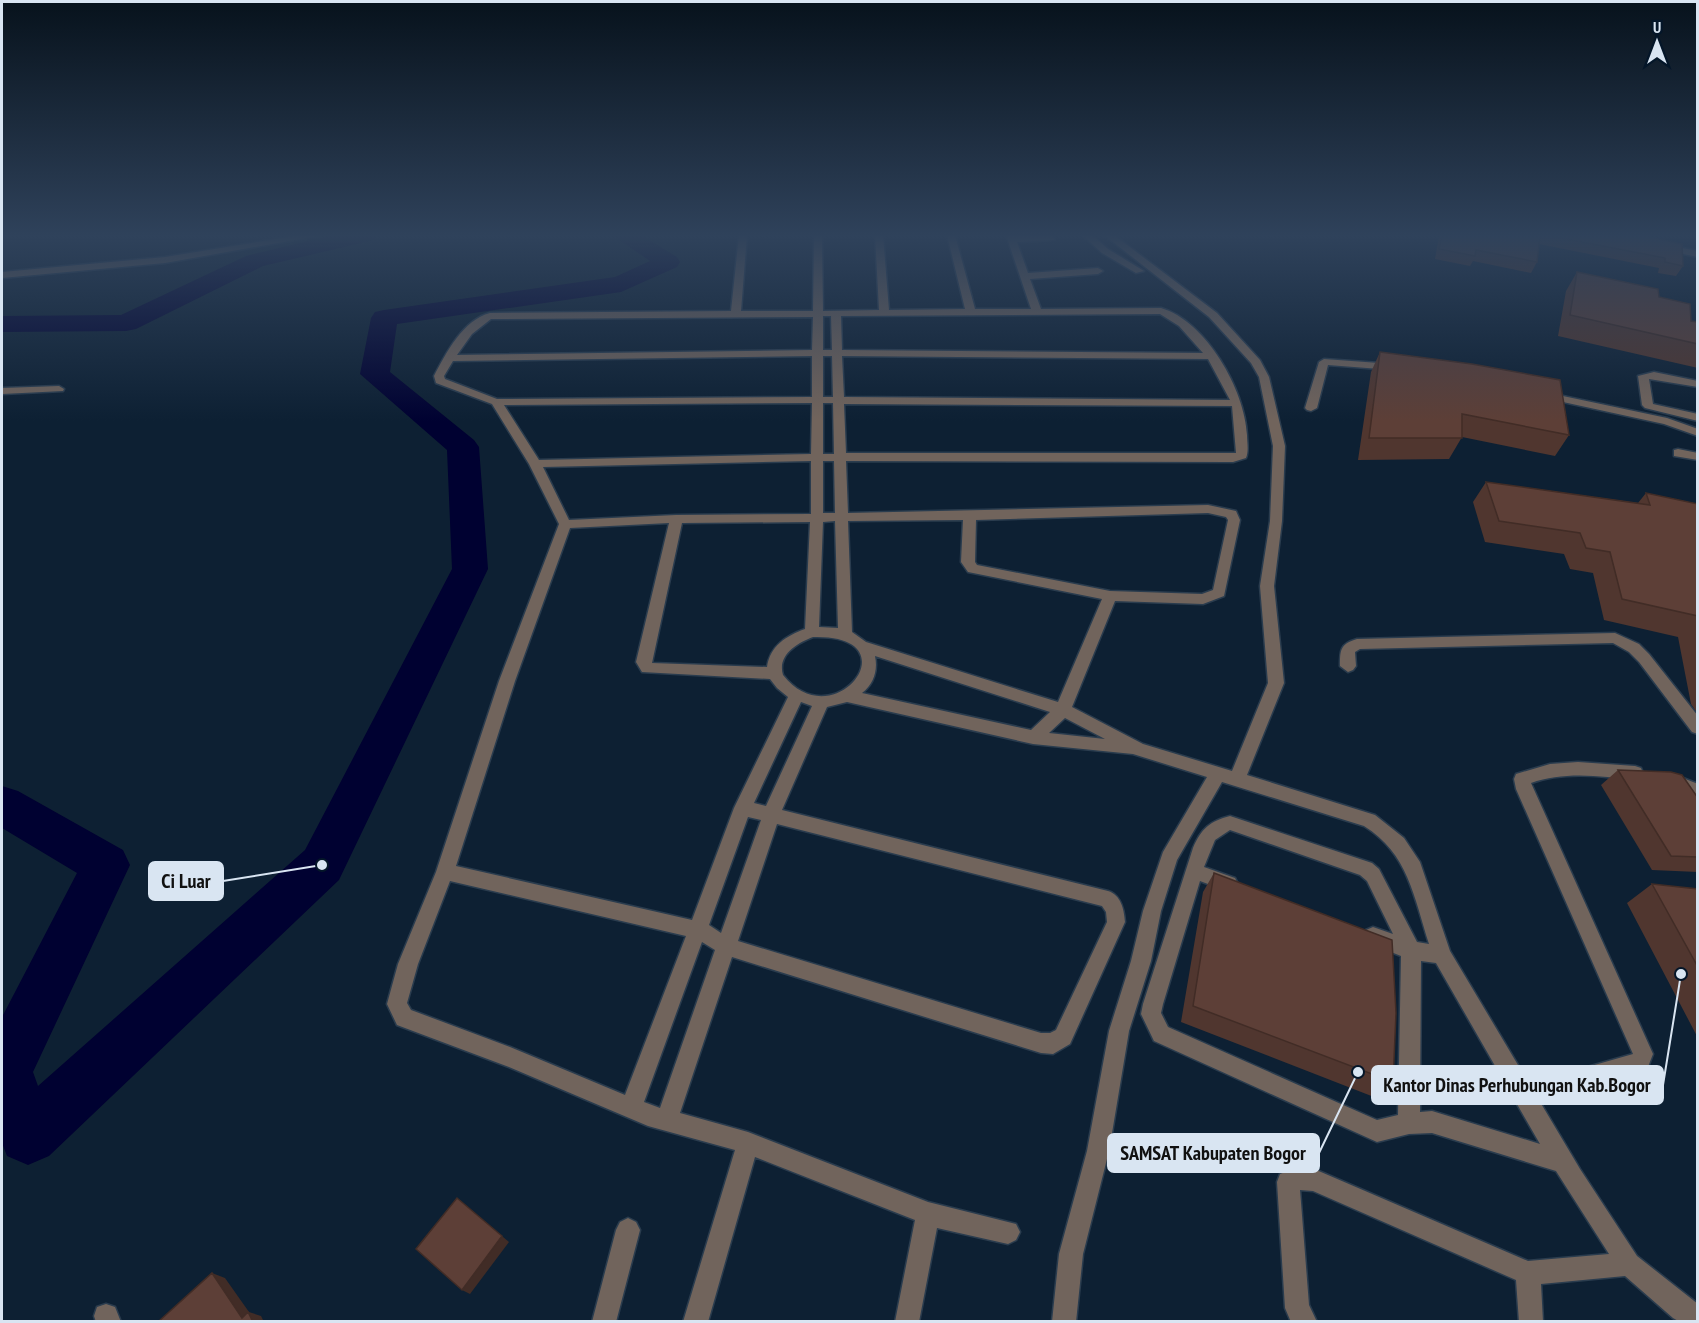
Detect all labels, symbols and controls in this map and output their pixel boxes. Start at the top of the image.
north arrow [1627,12,1687,72]
text: U [1653,17,1661,37]
callout: Ci Luar [149,862,223,900]
text: Ci Luar [161,868,211,894]
callout: Kantor Dinas Perhubungan Kab.Bogor [1372,1066,1663,1104]
text: Kantor Dinas Perhubungan Kab.Bogor [1383,1072,1651,1098]
callout: SAMSAT Kabupaten Bogor [1108,1134,1319,1172]
text: SAMSAT Kabupaten Bogor [1120,1140,1306,1166]

